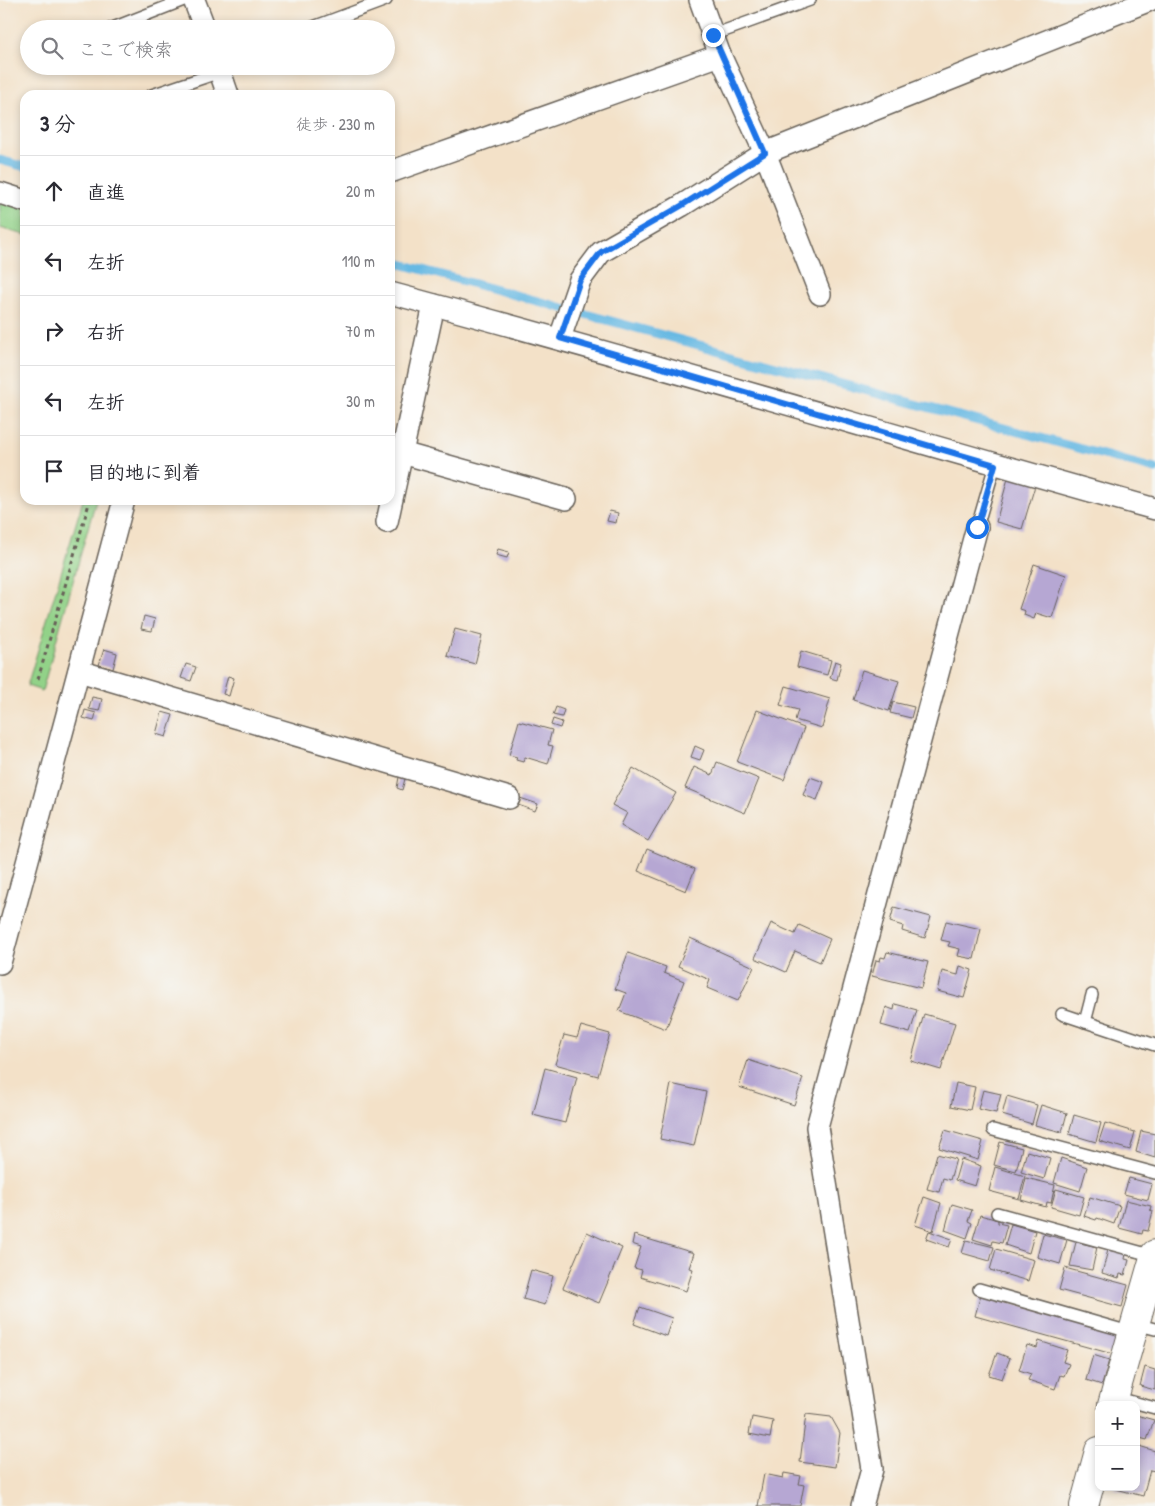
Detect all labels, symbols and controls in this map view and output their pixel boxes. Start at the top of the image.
search box [20,20,395,75]
route end [702,24,725,47]
icon: search [38,34,66,62]
text: ここで検索 [78,36,173,62]
text: 3 分 [40,109,75,138]
text: 徒歩 · 230 m [296,113,375,135]
icon: ahead [40,177,68,205]
text: 直進 [87,179,125,205]
text: 20 m [346,180,375,202]
icon: left [40,247,68,275]
text: 左折 [87,249,125,275]
text: 110 m [342,250,375,272]
icon: right [40,317,68,345]
text: 右折 [87,319,125,345]
text: 70 m [345,320,375,342]
icon: left [40,387,68,415]
text: 左折 [87,389,125,415]
text: 30 m [346,390,375,412]
icon: arrive [40,457,68,485]
text: 目的地に到着 [87,459,201,485]
route start [966,516,989,539]
map controls [1095,1401,1140,1491]
button: + [1095,1401,1140,1446]
button: − [1095,1446,1140,1491]

